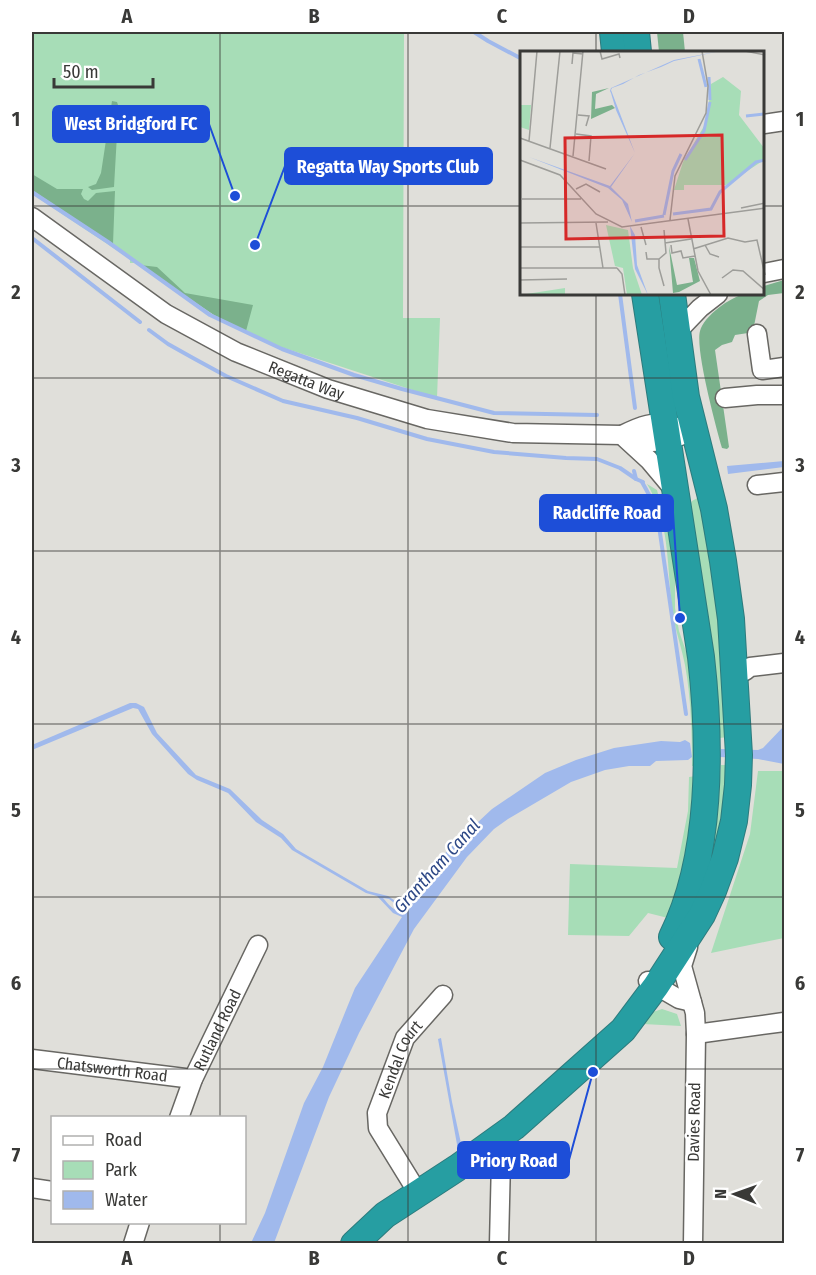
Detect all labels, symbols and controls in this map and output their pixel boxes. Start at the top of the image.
text: A [121,4,134,28]
text: B [308,4,320,28]
text: C [497,4,508,28]
text: D [683,4,695,28]
scale bar [54,51,153,89]
inset map [520,51,765,296]
text: 50 m [63,61,99,83]
callout: West Bridgford FC [53,106,209,142]
text: 1 [12,107,20,131]
text: 1 [796,107,804,131]
text: West Bridgford FC [65,113,198,135]
callout: Regatta Way Sports Club [285,148,492,184]
text: Regatta Way Sports Club [297,156,479,178]
text: 2 [10,280,21,304]
text: 2 [794,280,805,304]
street label: Regatta Way [266,357,347,403]
text: 3 [10,453,21,477]
text: 3 [794,453,805,477]
callout: Radcliffe Road [540,495,673,531]
text: Radcliffe Road [553,502,661,524]
text: 4 [11,625,21,649]
text: 4 [795,625,805,649]
text: 5 [11,798,21,822]
text: 5 [795,798,805,822]
water label: Grantham Canal [389,814,485,917]
text: 6 [11,971,21,995]
text: 6 [795,971,805,995]
street label: Rutland Road [189,986,245,1074]
street label: Kendal Court [374,1016,426,1101]
street label: Chatsworth Road [56,1053,169,1085]
street label: Davies Road [684,1082,704,1162]
legend [51,1116,246,1224]
text: Road [105,1129,142,1151]
callout: Priory Road [458,1142,569,1178]
text: 7 [12,1143,21,1167]
text: 7 [796,1143,805,1167]
text: Priory Road [470,1150,558,1172]
text: Park [105,1159,138,1181]
north arrow [705,1164,765,1224]
text: Water [105,1189,148,1211]
text: N [711,1189,730,1199]
text: A [121,1246,134,1270]
text: B [308,1246,320,1270]
text: C [497,1246,508,1270]
text: D [683,1246,695,1270]

